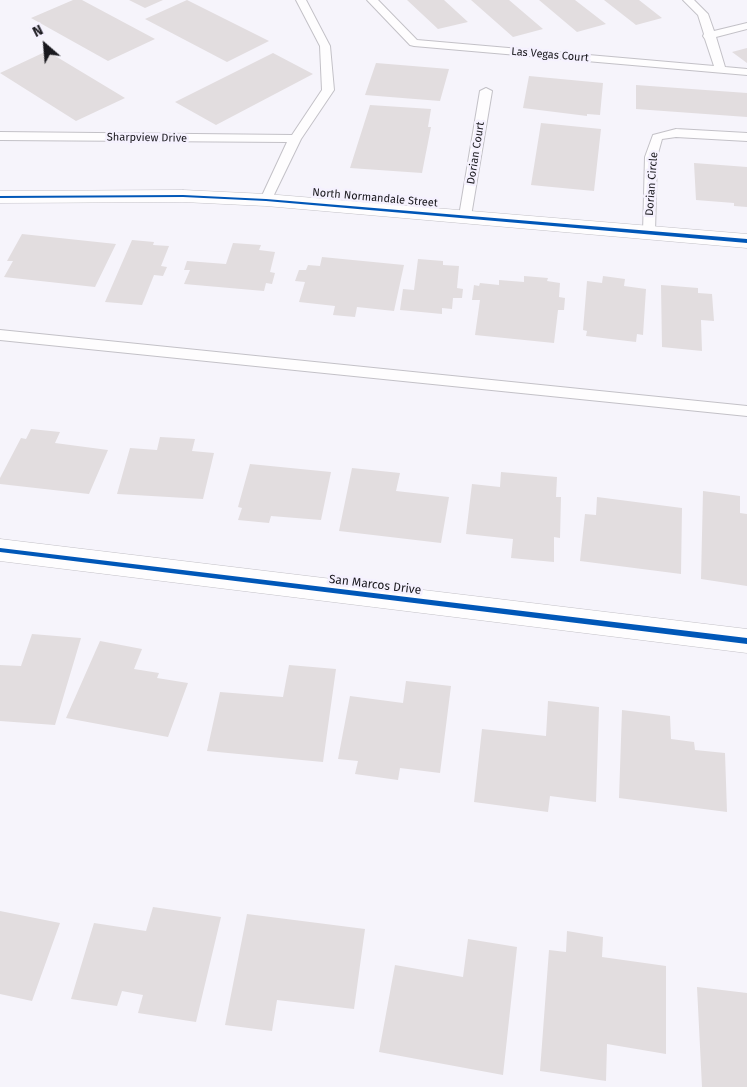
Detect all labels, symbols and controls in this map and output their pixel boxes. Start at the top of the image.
north arrow [20,20,70,70]
text: N [30,22,46,41]
street label: Las Vegas Court [511,45,589,65]
street label: Dorian Court [465,121,487,185]
street label: Sharpview Drive [107,131,187,145]
street label: Dorian Circle [643,152,661,216]
street label: North Normandale Street [312,186,438,210]
street label: San Marcos Drive [328,572,422,598]

